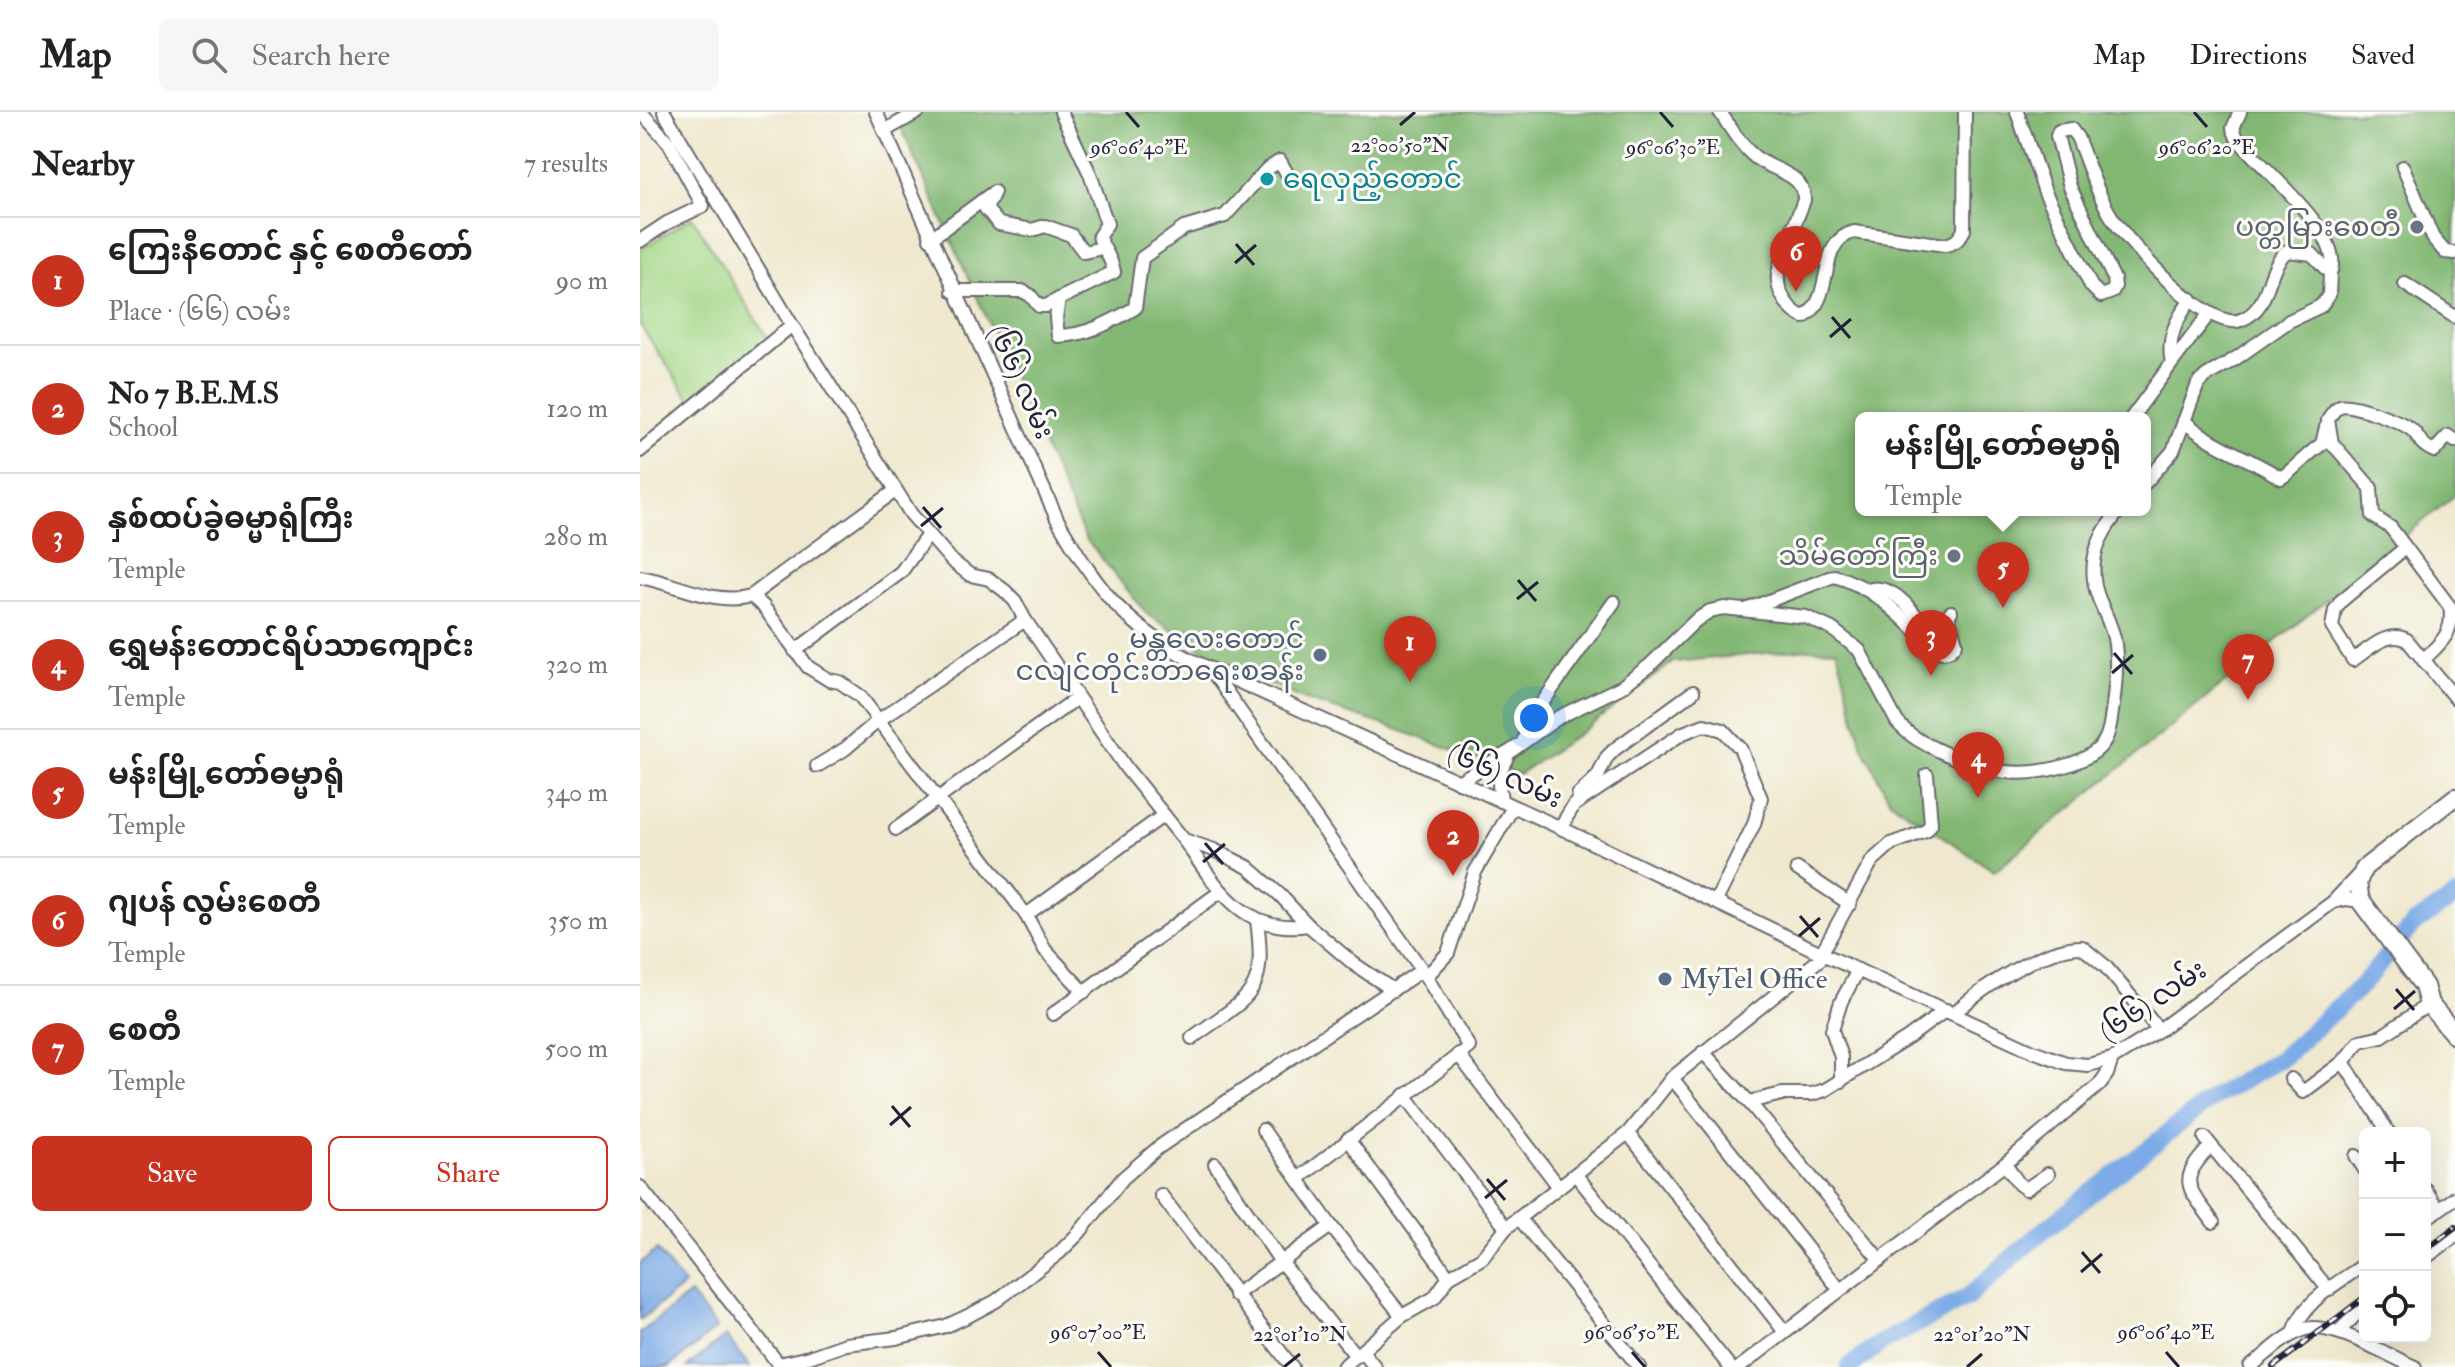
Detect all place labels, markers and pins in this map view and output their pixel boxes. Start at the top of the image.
place label: ရေလှည့်တောင် [1283,160,1462,201]
marker: ရေလှည့်တောင် [1258,170,1276,188]
place label: ပတ္တမြားစေတီ [2235,208,2401,249]
marker: ပတ္တမြားစေတီ [2408,218,2426,236]
pin: 6 [1770,226,1822,292]
place label: သိမ်တော်ကြီး [1778,537,1938,578]
pin: 5 [1977,542,2029,608]
marker: သိမ်တော်ကြီး [1945,547,1963,565]
pin: 3 [1905,610,1957,676]
pin: 1 [1384,616,1436,682]
place label: မန္တလေးတောင် ငလျင်တိုင်းတာရေးစခန်း [1016,620,1304,693]
pin: 7 [2222,634,2274,700]
marker: မန္တလေးတောင် ငလျင်တိုင်းတာရေးစခန်း [1311,646,1329,664]
pin: 4 [1952,732,2004,798]
pin: 2 [1427,810,1479,876]
place label: MyTel Office [1681,962,1828,997]
marker: MyTel Office [1656,970,1674,988]

